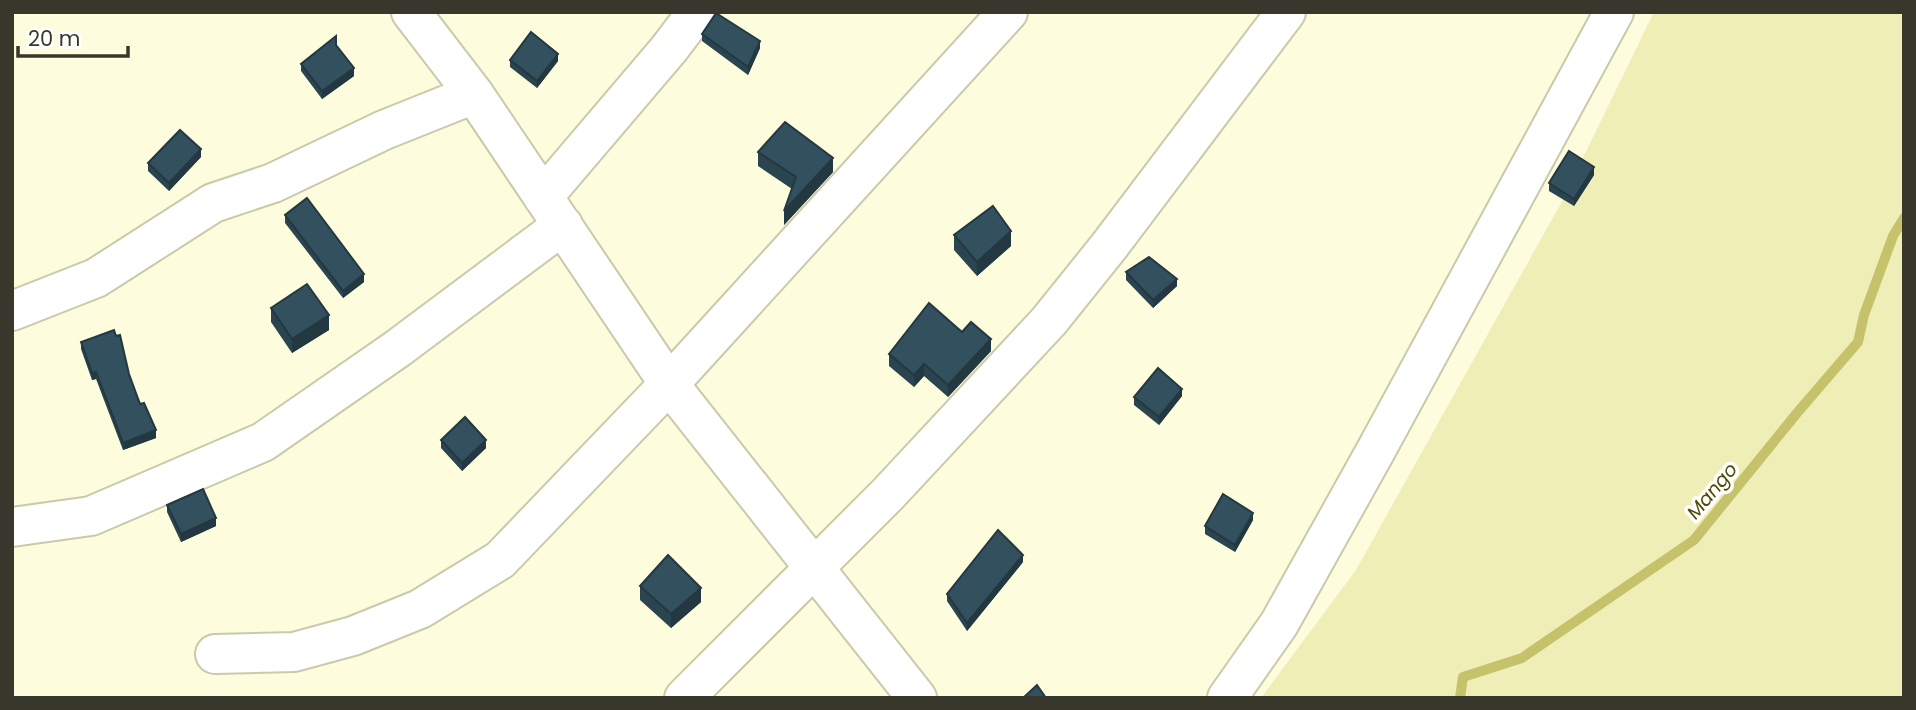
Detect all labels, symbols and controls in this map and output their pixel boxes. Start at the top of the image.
scale bar [18,14,128,58]
text: 20 m [28,24,81,53]
water label: Mango [1680,457,1744,525]

